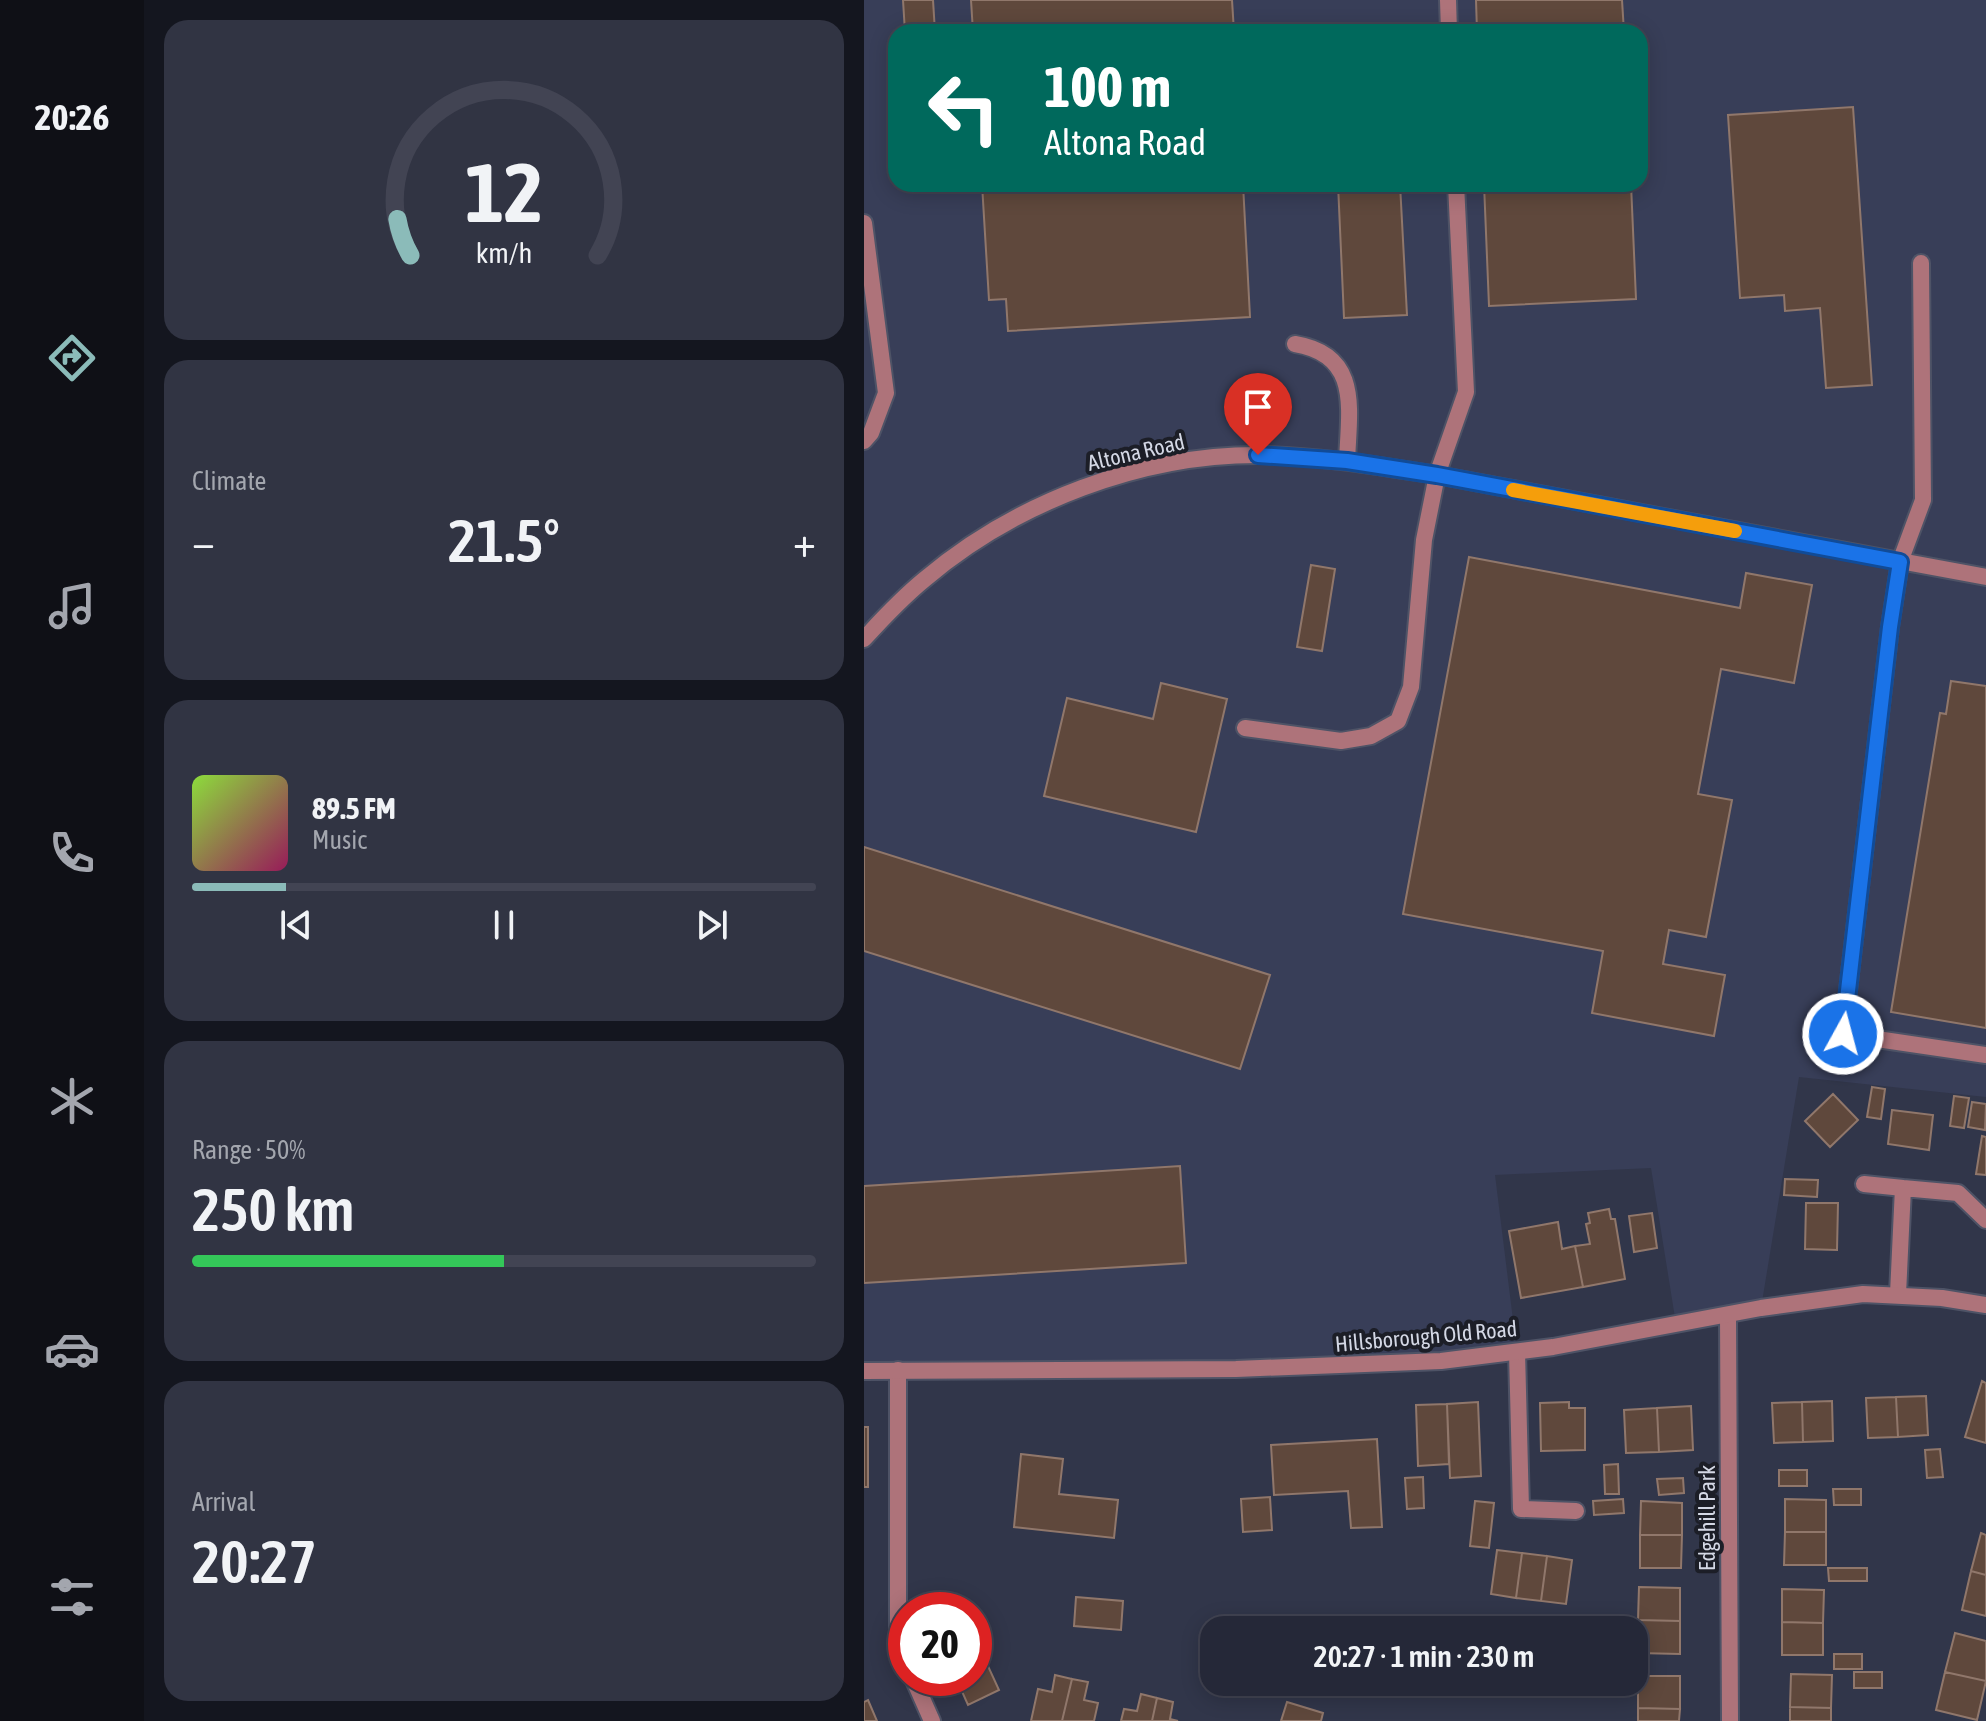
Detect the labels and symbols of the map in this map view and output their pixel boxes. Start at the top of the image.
pin [1224,373,1292,455]
street label: Altona Road [1085,428,1187,476]
position arrow [1801,992,1885,1076]
street label: Hillsborough Old Road [1334,1315,1518,1357]
street label: Edgehill Park [1694,1465,1720,1571]
speed limit sign: 20 [888,1592,992,1696]

